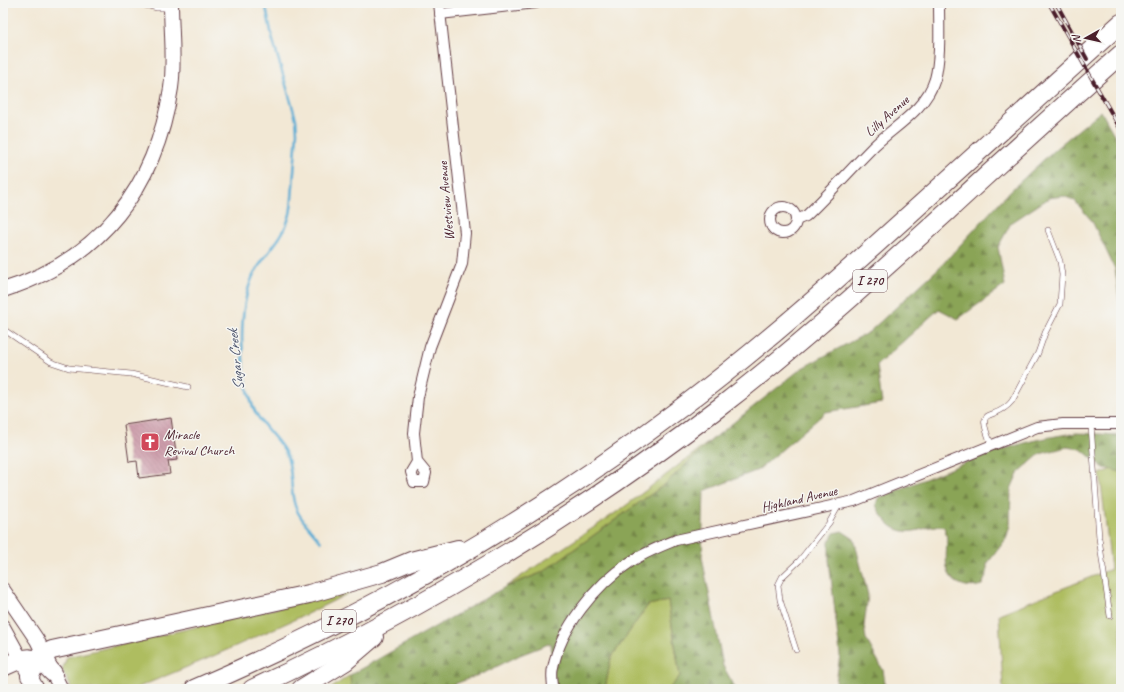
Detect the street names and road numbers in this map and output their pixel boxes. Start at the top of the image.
street label: Lilly Avenue [861,91,914,140]
street label: Westview Avenue [434,160,458,241]
road number: I 270 [853,270,887,292]
street label: Highland Avenue [759,482,840,516]
road number: I 270 [322,610,356,632]

